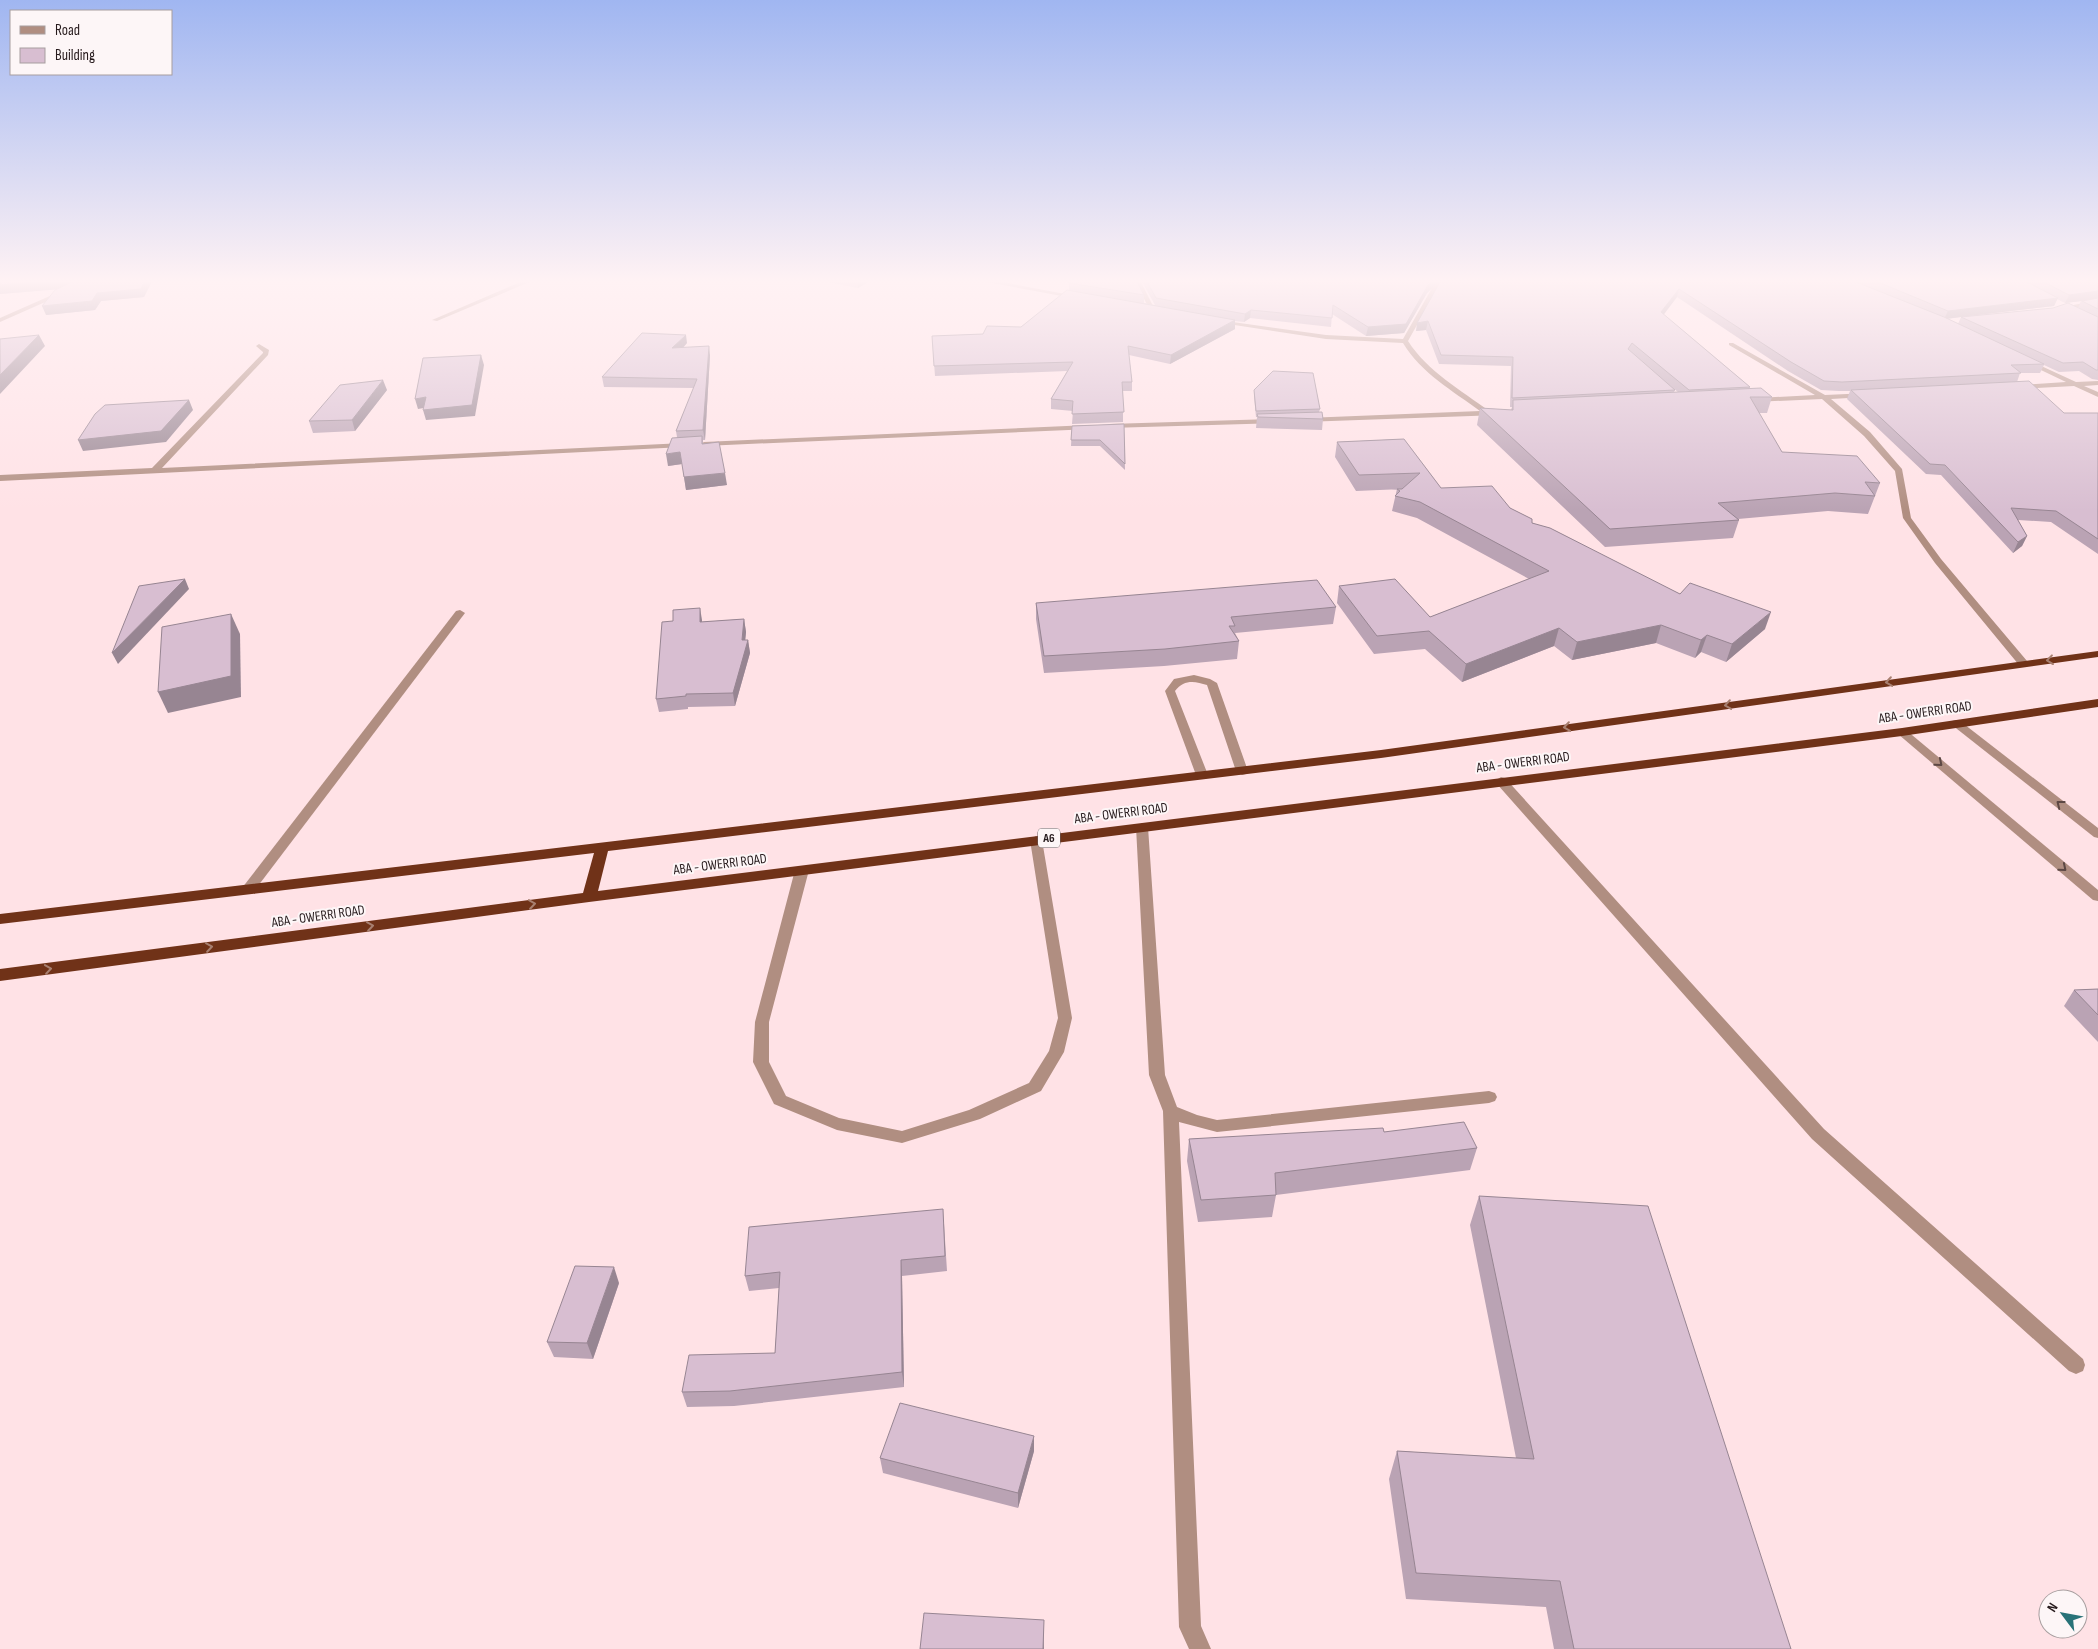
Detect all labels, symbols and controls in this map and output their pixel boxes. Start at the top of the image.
legend [10,10,172,75]
text: Road [55,21,80,40]
text: Building [55,46,95,65]
one-way arrow [2045,654,2053,665]
one-way arrow [1884,677,1893,687]
street label: ABA - OWERRI ROAD [1877,697,1973,727]
one-way arrow [1723,699,1731,710]
one-way arrow [1562,722,1571,732]
street label: ABA - OWERRI ROAD [1475,748,1571,776]
one-way arrow [1933,758,1942,766]
street label: ABA - OWERRI ROAD [1073,799,1169,827]
one-way arrow [2056,801,2066,810]
road number: A6 [1038,828,1060,848]
street label: ABA - OWERRI ROAD [672,850,768,878]
one-way arrow [2058,862,2067,871]
one-way arrow [527,900,536,910]
street label: ABA - OWERRI ROAD [270,901,366,931]
one-way arrow [367,921,375,932]
one-way arrow [206,942,214,953]
one-way arrow [45,964,53,975]
north arrow [2038,1589,2088,1639]
text: N [2043,1600,2062,1615]

